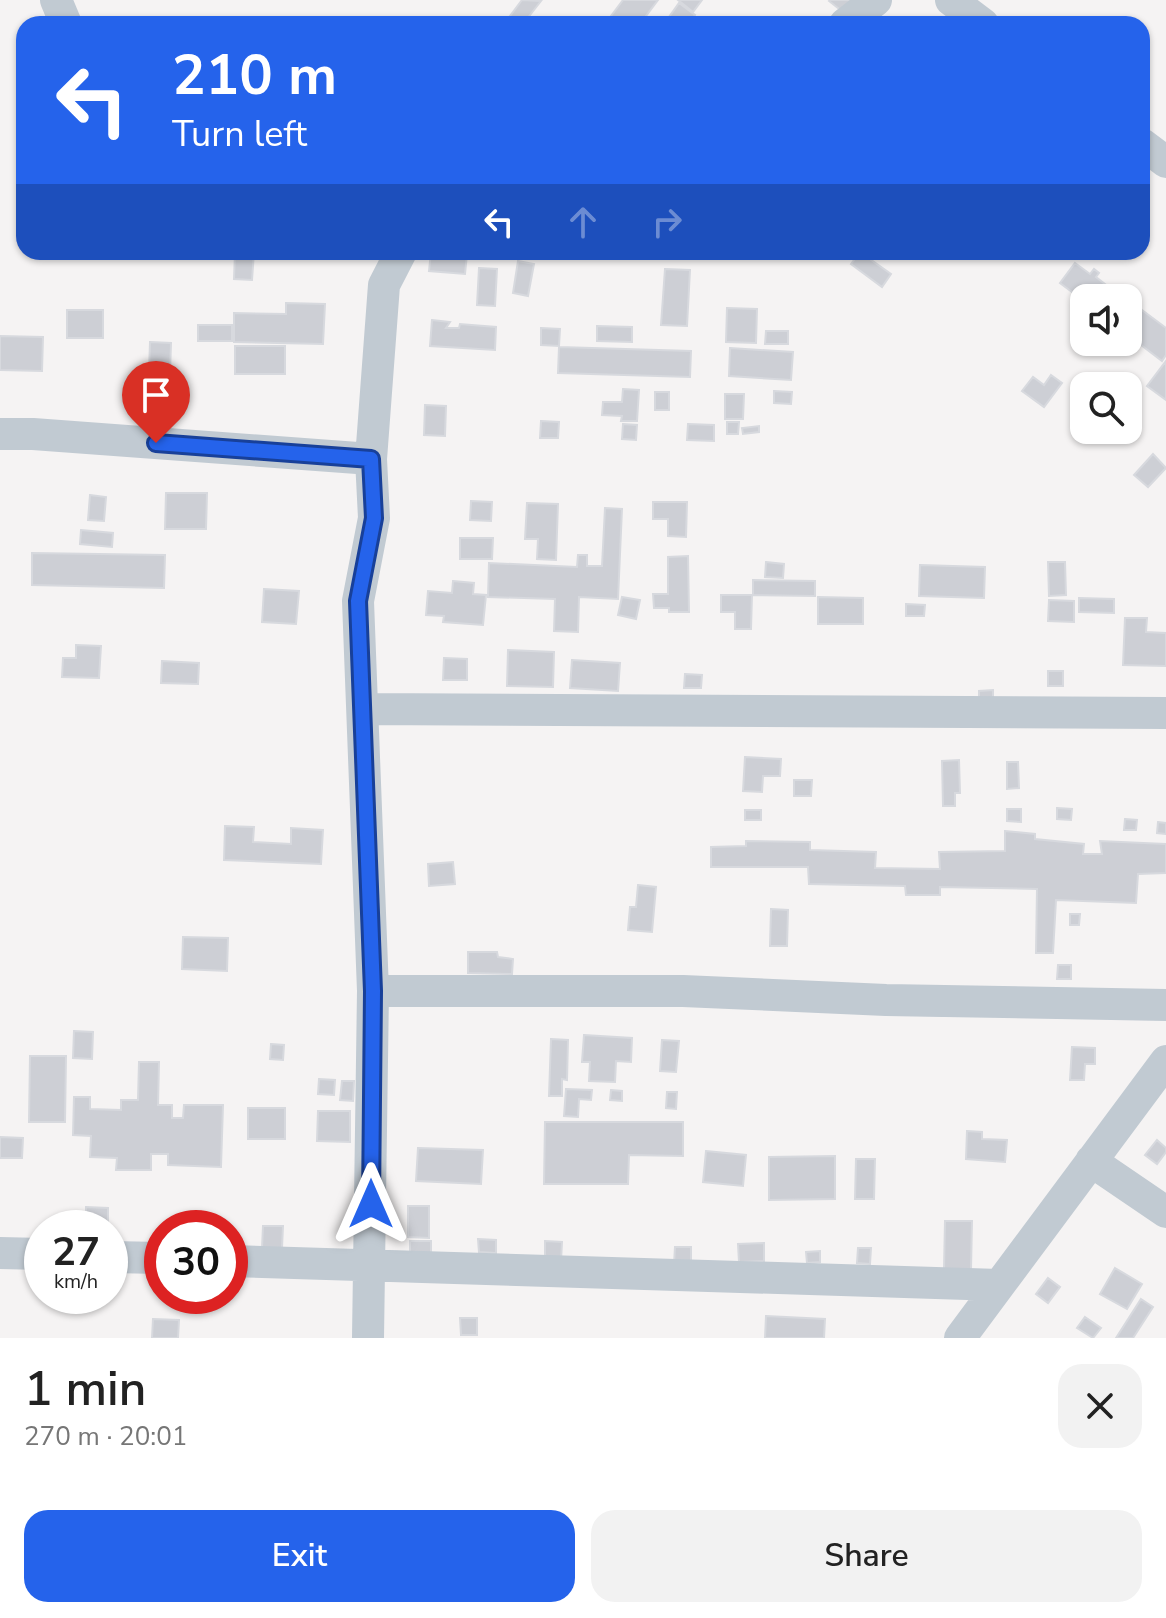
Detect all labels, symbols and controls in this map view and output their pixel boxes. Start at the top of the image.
text: 210 m [172,37,337,114]
icon: left [40,48,144,152]
text: Turn left [172,110,307,159]
icon: left [477,200,521,244]
icon: ahead [561,200,605,244]
icon: right [645,200,689,244]
map controls [1070,284,1142,444]
button: sound [1070,284,1142,356]
pin [122,361,190,443]
button: search [1070,372,1142,444]
icon: arrive [134,373,178,417]
position arrow [329,1162,413,1246]
speed limit sign: 30 [144,1210,248,1314]
text: 27 [52,1225,100,1279]
text: km/h [54,1268,98,1295]
text: 1 min [24,1356,146,1422]
button: close [1058,1364,1142,1448]
text: 270 m · 20:01 [24,1419,187,1454]
button: Exit [24,1510,575,1602]
button: Share [591,1510,1142,1602]

